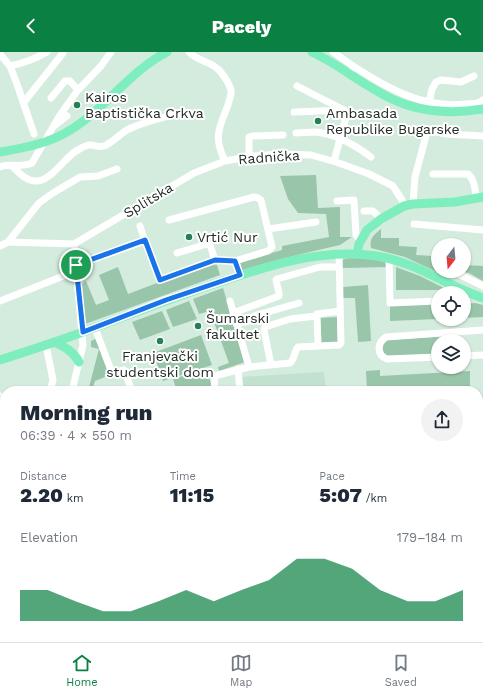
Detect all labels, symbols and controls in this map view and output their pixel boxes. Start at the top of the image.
icon: back [20,15,42,37]
icon: search [441,15,463,37]
text: Pacely [212,16,271,37]
place label: Kairos Baptistička Crkva [85,89,204,121]
marker: Kairos Baptistička Crkva [72,100,82,110]
place label: Ambasada Republike Bugarske [326,105,460,137]
marker: Ambasada Republike Bugarske [313,116,323,126]
street label: Radnička [238,147,301,167]
street label: Splitska [120,179,176,221]
place label: Vrtić Nur [197,229,258,245]
marker: Vrtić Nur [184,232,194,242]
north arrow [431,238,471,278]
map controls [431,238,471,374]
pin [59,248,93,282]
icon: arrive [65,254,87,276]
button: locate [431,286,471,326]
place label: Šumarski fakultet [206,310,269,342]
marker: Šumarski fakultet [193,321,203,331]
button: layers [431,334,471,374]
marker: Franjevački studentski dom [155,336,165,346]
place label: Franjevački studentski dom [106,348,214,380]
button: share [421,399,463,441]
text: Morning run [20,400,152,425]
text: 06:39 · 4 × 550 m [20,428,132,443]
text: Distance [20,470,67,483]
text: Time [170,470,196,483]
text: Pace [319,470,345,483]
text: 2.20 [20,483,63,507]
text: 11:15 [170,483,214,507]
text: 5:07 [319,483,362,507]
text: km [63,492,84,505]
text: /km [362,492,387,505]
text: Elevation [20,530,78,545]
text: 179–184 m [397,530,463,545]
tab: Home [66,652,98,689]
tab: Map [230,652,252,689]
tab: Saved [385,652,417,689]

